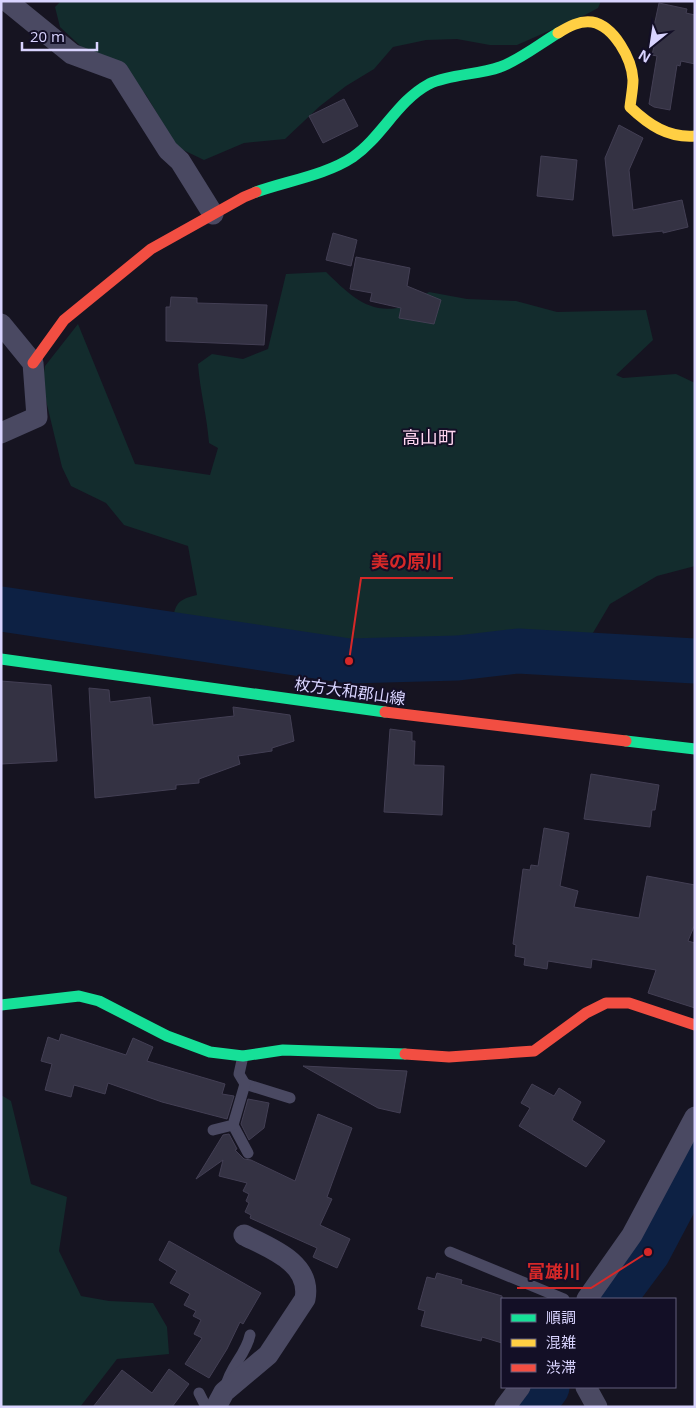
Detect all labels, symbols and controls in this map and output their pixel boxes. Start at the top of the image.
scale bar [22,20,98,52]
north arrow [626,20,676,70]
text: 20 m [30,26,65,46]
text: N [635,46,654,68]
district label: 高山町 [402,425,456,449]
callout: 美の原川 [361,545,453,578]
text: 美の原川 [371,549,443,573]
street label: 枚方大和郡山線 [293,672,407,710]
callout: 富雄川 [517,1255,591,1288]
text: 富雄川 [527,1259,581,1283]
legend [501,1298,676,1388]
text: 順調 [546,1307,576,1327]
text: 混雑 [546,1332,576,1352]
text: 渋滞 [546,1357,576,1377]

